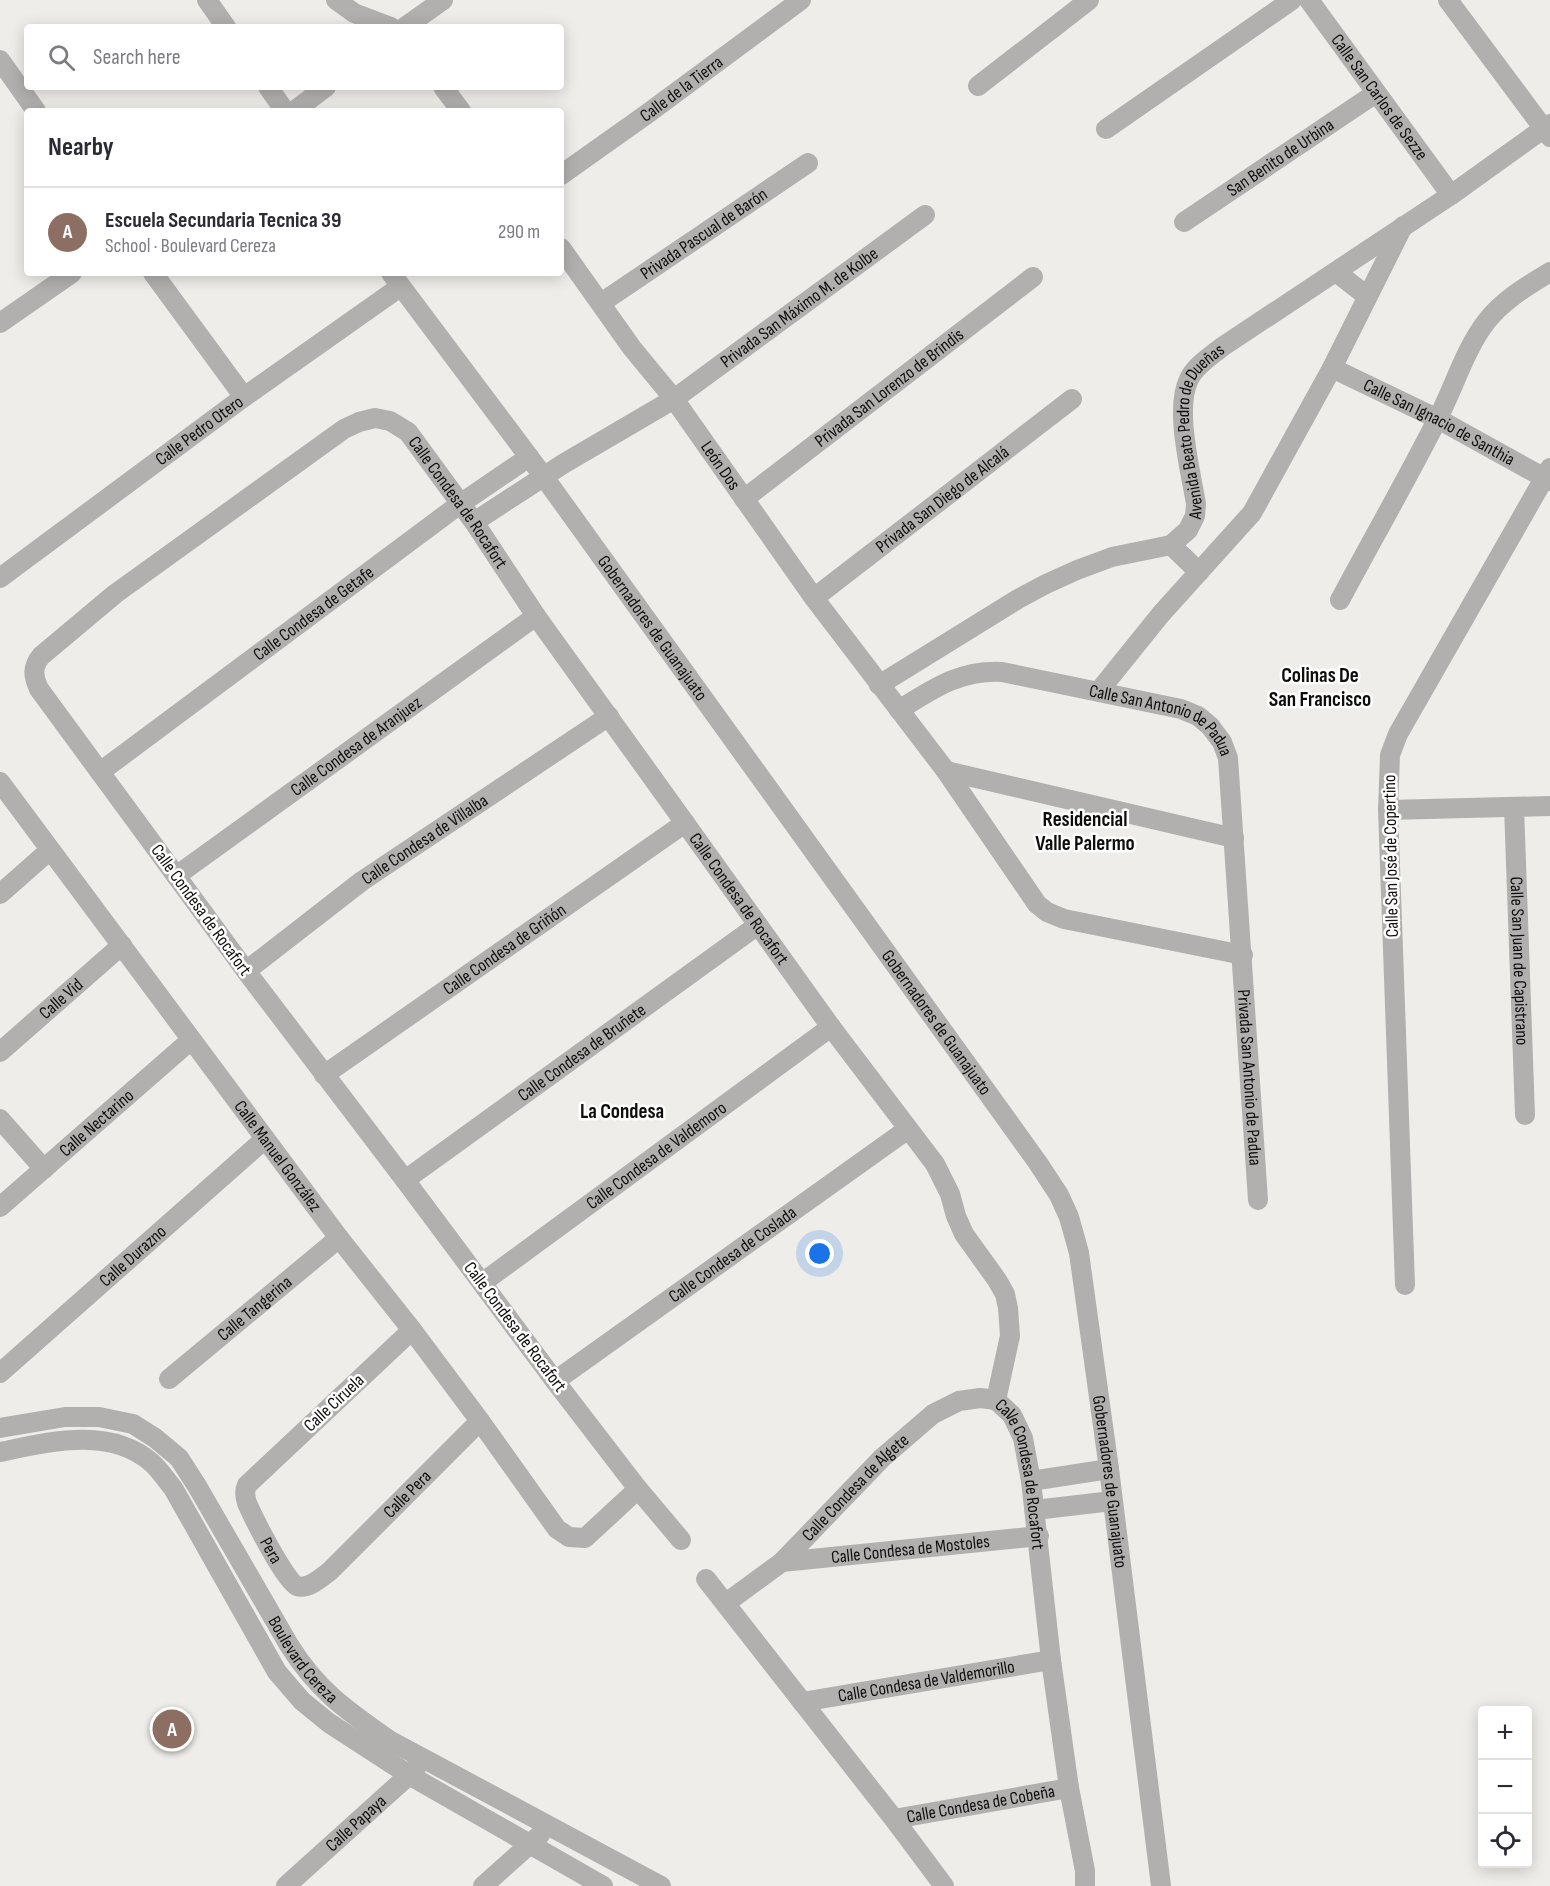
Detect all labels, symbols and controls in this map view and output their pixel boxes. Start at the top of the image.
search box [24,24,564,90]
street label: Calle San Carlos de Sezze [1327,30,1432,164]
icon: search [45,41,78,74]
text: Search here [93,44,180,71]
street label: Calle de la Tierra [636,51,727,126]
street label: San Benito de Urbina [1223,114,1338,201]
text: Nearby [48,132,114,163]
street label: Privada Pascual de Barón [636,183,771,284]
text: Escuela Secundaria Tecnica 39 [105,207,341,234]
text: A [63,220,72,244]
text: 290 m [498,220,540,244]
text: School · Boulevard Cereza [105,234,276,258]
street label: Privada San Máximo M. de Kolbe [716,243,882,372]
street label: Privada San Lorenzo de Brindis [811,324,968,451]
street label: Avenida Beato Pedro de Dueñas [1172,339,1228,521]
street label: Calle San Ignacio de Santhia [1360,374,1518,470]
street label: Calle Pedro Otero [151,391,247,470]
street label: Calle Condesa de Rocafort [404,432,512,573]
street label: León Dos [696,437,745,494]
street label: Privada San Diego de Alcalá [872,441,1013,557]
street label: Gobernadores de Guanajuato [593,551,712,705]
street label: Calle Condesa de Getafe [249,561,378,665]
district label: Colinas De San Francisco [1269,663,1371,712]
street label: Calle San Antonio de Padua [1087,680,1237,759]
street label: Calle Condesa de Aranjuez [286,691,426,800]
street label: Calle San José de Copertino [1379,774,1403,938]
street label: Calle Condesa de Villalba [357,790,492,889]
district label: Residencial Valle Palermo [1035,807,1135,856]
street label: Calle Condesa de Rocafort [685,829,794,969]
street label: Calle Condesa de Rocafort [146,840,256,980]
street label: Calle San Juan de Capistrano [1506,876,1533,1046]
street label: Calle Condesa de Griñón [439,899,570,999]
street label: Gobernadores de Guanajuato [877,946,996,1099]
street label: Calle Vid [35,974,87,1023]
street label: Privada San Antonio de Padua [1233,989,1266,1166]
street label: Calle Condesa de Bruñete [514,999,650,1106]
street label: Calle Nectarino [55,1085,138,1161]
street label: Calle Manuel González [230,1096,327,1216]
street label: Calle Condesa de Valdemoro [582,1097,730,1214]
district label: La Condesa [580,1099,664,1124]
street label: Calle Condesa de Coslada [665,1202,800,1307]
street label: Calle Durazno [95,1221,170,1291]
your location [805,1239,834,1268]
street label: Calle Condesa de Rocafort [459,1258,571,1396]
street label: Calle Tangerina [213,1271,296,1345]
street label: Calle Ciruela [300,1370,368,1436]
street label: Calle Condesa de Rocafort [991,1394,1049,1551]
street label: Gobernadores de Guanajuato [1088,1394,1132,1569]
street label: Calle Condesa de Algete [797,1429,913,1545]
street label: Calle Pera [379,1466,435,1522]
street label: Calle Condesa de Mostoles [830,1531,991,1567]
street label: Pera [255,1534,287,1567]
street label: Boulevard Cereza [264,1612,342,1708]
street label: Calle Condesa de Valdemorillo [836,1656,1016,1706]
pin: A [152,1706,192,1752]
map controls [1478,1706,1532,1868]
button: + [1478,1706,1532,1760]
button: − [1478,1760,1532,1814]
street label: Calle Condesa de Cobeña [905,1780,1056,1827]
street label: Calle Papaya [321,1790,390,1856]
button: locate [1478,1814,1532,1868]

